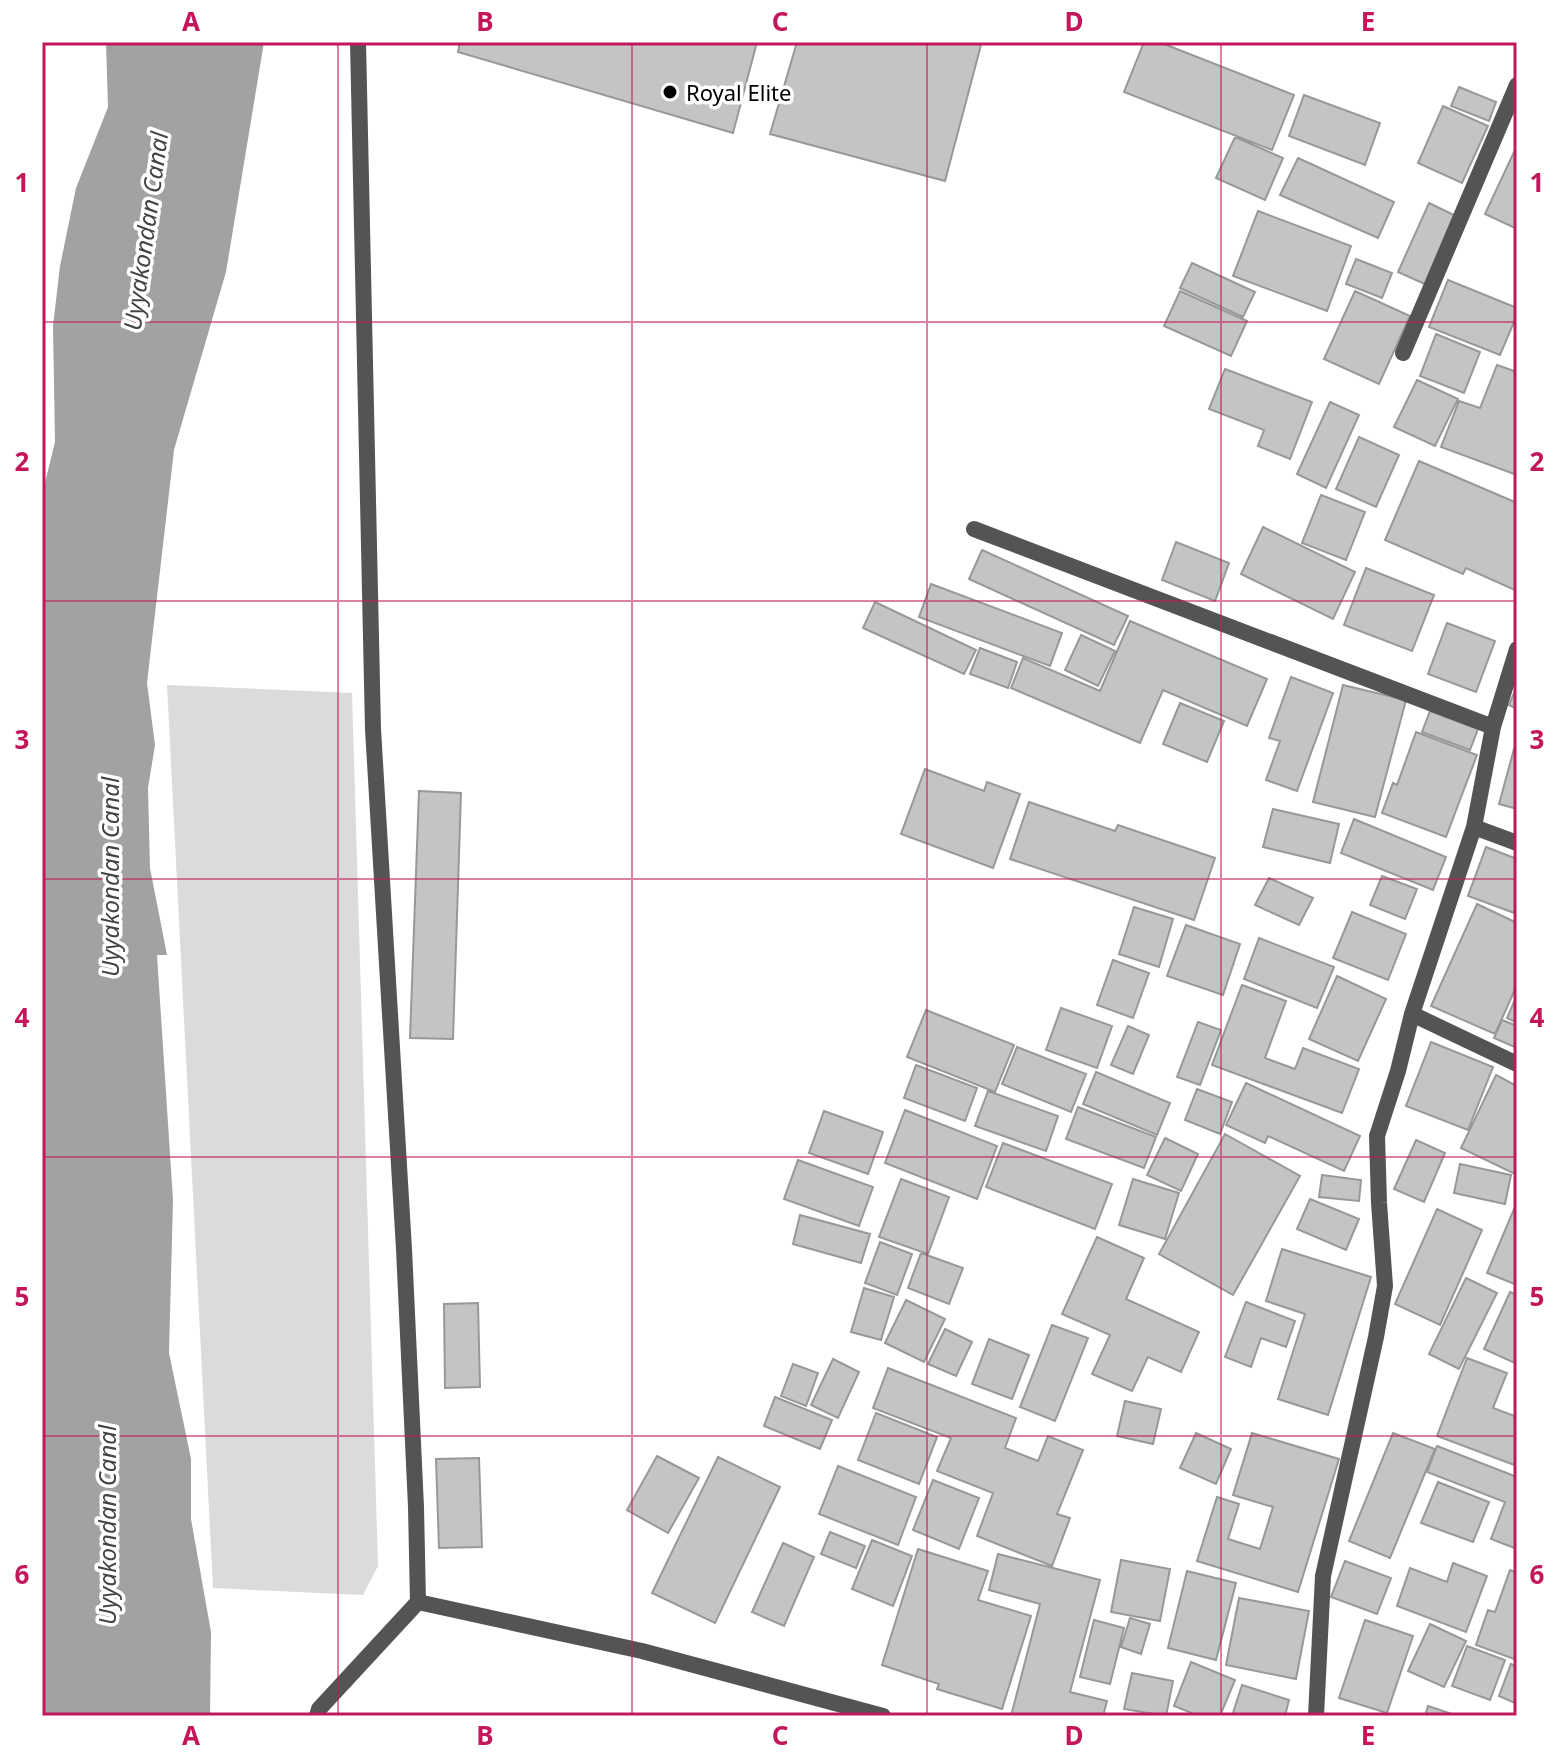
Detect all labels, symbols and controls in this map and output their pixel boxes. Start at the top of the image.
text: A [182,3,200,39]
text: B [476,3,494,39]
text: C [772,3,788,39]
text: D [1064,3,1084,39]
text: E [1361,3,1375,39]
place label: Royal Elite [686,77,791,107]
marker: Royal Elite [661,83,679,101]
water label: Uyyakondan Canal [115,129,175,332]
text: 1 [15,164,29,200]
text: 1 [1530,164,1544,200]
text: 2 [15,443,30,479]
text: 2 [1530,443,1545,479]
text: 3 [15,721,29,757]
text: 3 [1530,721,1544,757]
water label: Uyyakondan Canal [93,776,126,977]
text: 4 [15,999,30,1035]
text: 4 [1530,999,1545,1035]
text: 5 [15,1278,29,1314]
text: 5 [1530,1278,1544,1314]
water label: Uyyakondan Canal [90,1424,123,1625]
text: 6 [15,1556,30,1592]
text: 6 [1530,1556,1545,1592]
text: A [182,1717,200,1753]
text: B [476,1717,494,1753]
text: C [772,1717,788,1753]
text: D [1064,1717,1084,1753]
text: E [1361,1717,1375,1753]

